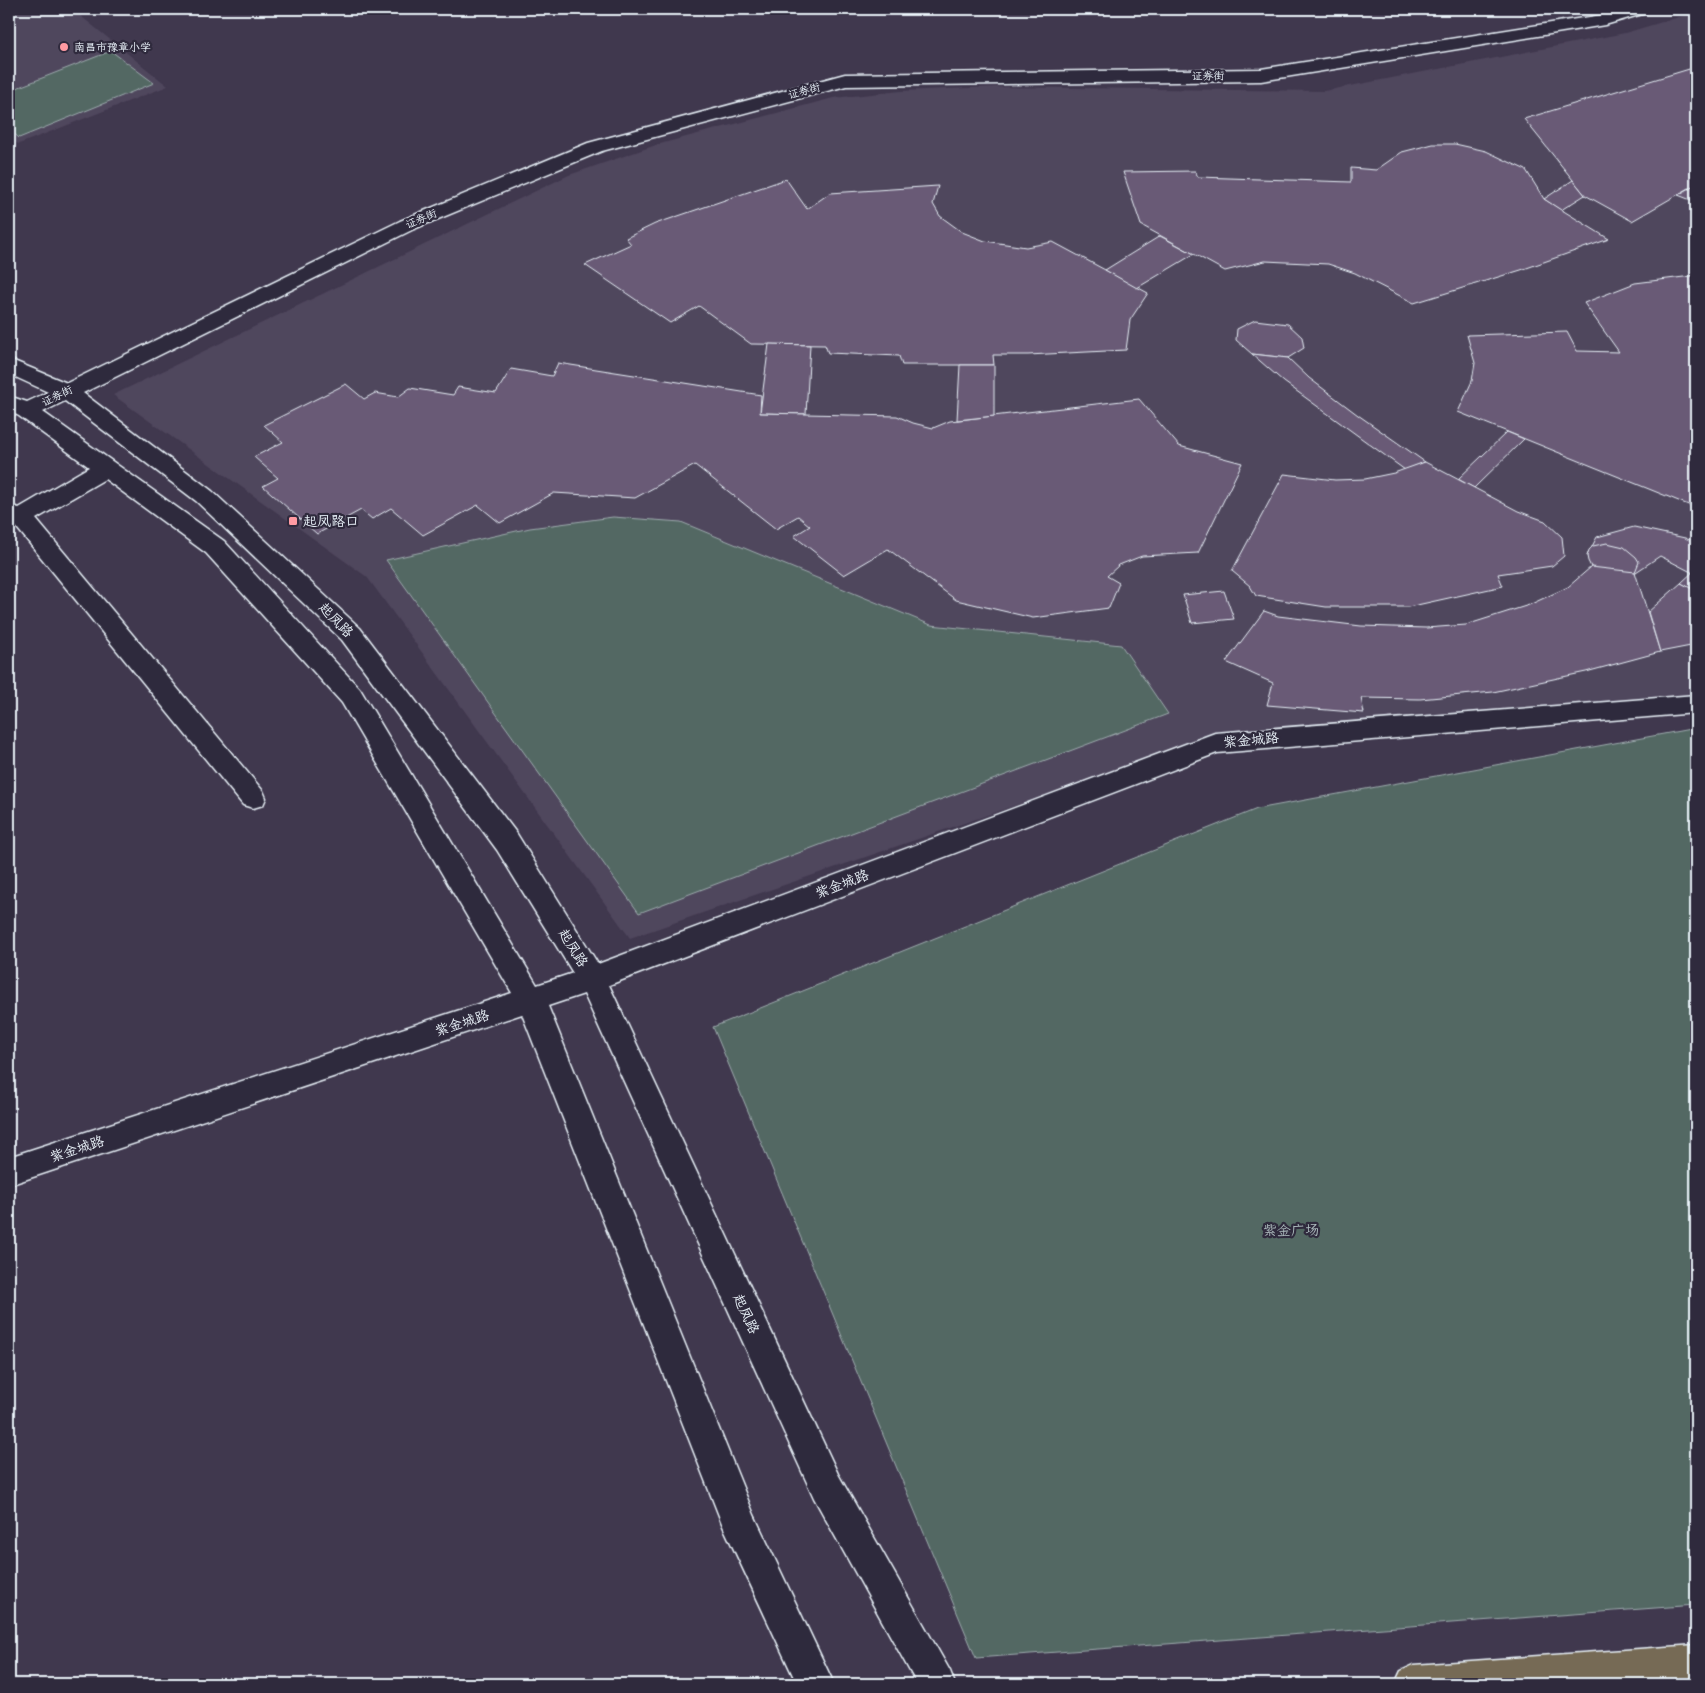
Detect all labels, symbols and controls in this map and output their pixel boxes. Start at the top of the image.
marker: 南昌市豫章小学 [58,41,70,53]
place label: 南昌市豫章小学 [74,41,151,54]
street label: 证券街 [1191,69,1226,83]
street label: 证券街 [786,80,823,102]
street label: 证券街 [403,206,440,231]
street label: 证券街 [39,382,76,409]
place label: 起凤路口 [303,513,359,530]
marker: 起凤路口 [287,515,299,527]
street label: 起凤路 [315,599,357,641]
street label: 紫金城路 [1222,729,1280,751]
street label: 紫金城路 [813,866,871,902]
street label: 起凤路 [555,926,591,970]
street label: 紫金城路 [433,1006,491,1040]
street label: 紫金城路 [48,1132,106,1166]
park label: 紫金广场 [1263,1222,1319,1239]
street label: 起凤路 [729,1291,763,1337]

